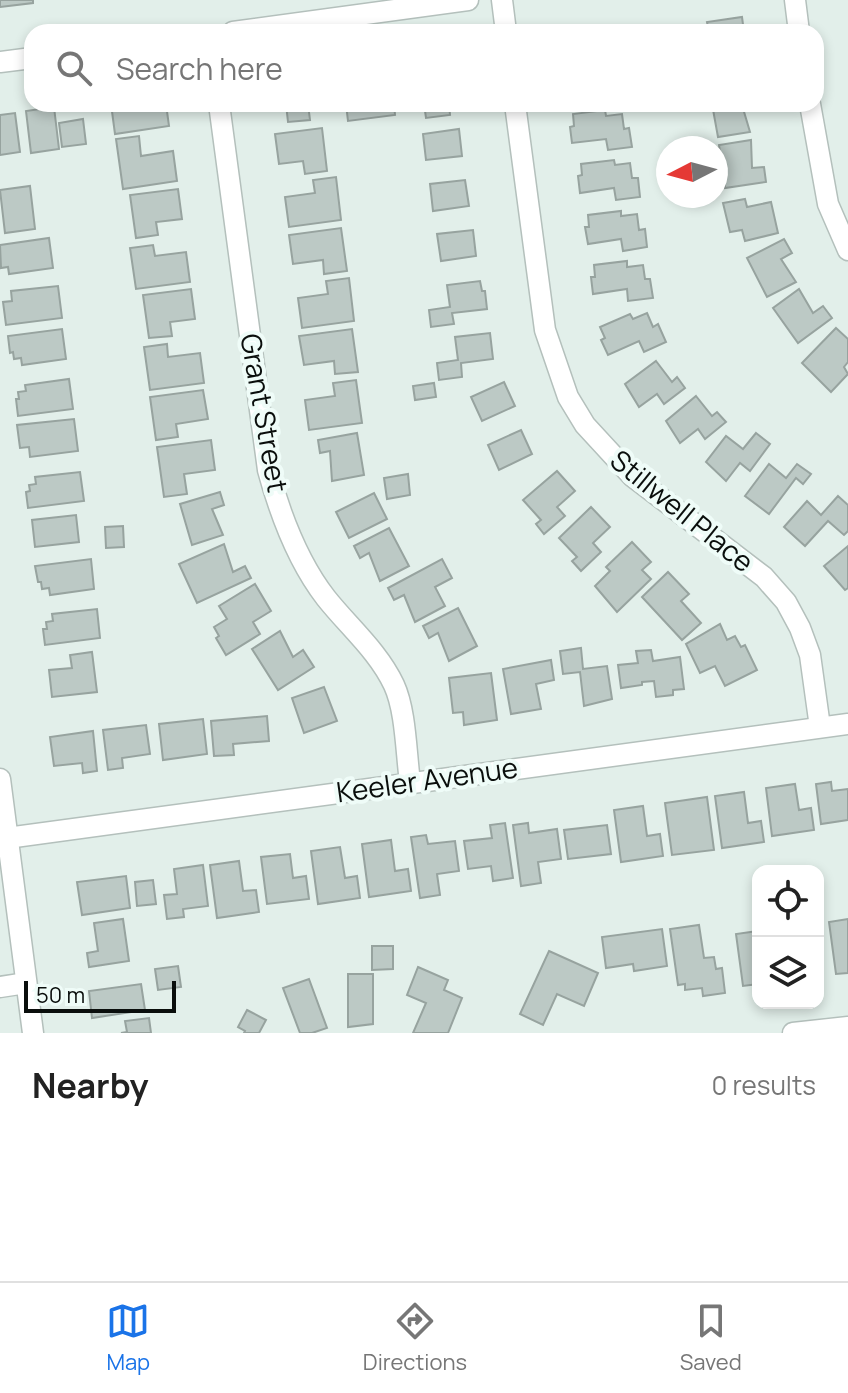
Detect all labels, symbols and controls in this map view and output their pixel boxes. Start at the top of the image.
search box [24,24,824,112]
icon: search [52,46,96,90]
text: Search here [116,48,283,89]
north arrow [656,136,728,208]
street label: Grant Street [232,330,298,495]
street label: Stillwell Place [603,441,762,580]
street label: Keeler Avenue [334,747,520,811]
map controls [752,865,824,1009]
button: locate [752,865,824,937]
button: layers [752,937,824,1009]
scale bar [24,977,176,1013]
text: 50 m [36,980,85,1010]
text: Nearby [32,1062,148,1108]
text: 0 results [711,1067,816,1103]
tab: Map [106,1299,150,1377]
tab: Directions [363,1299,467,1377]
tab: Saved [680,1299,742,1377]

